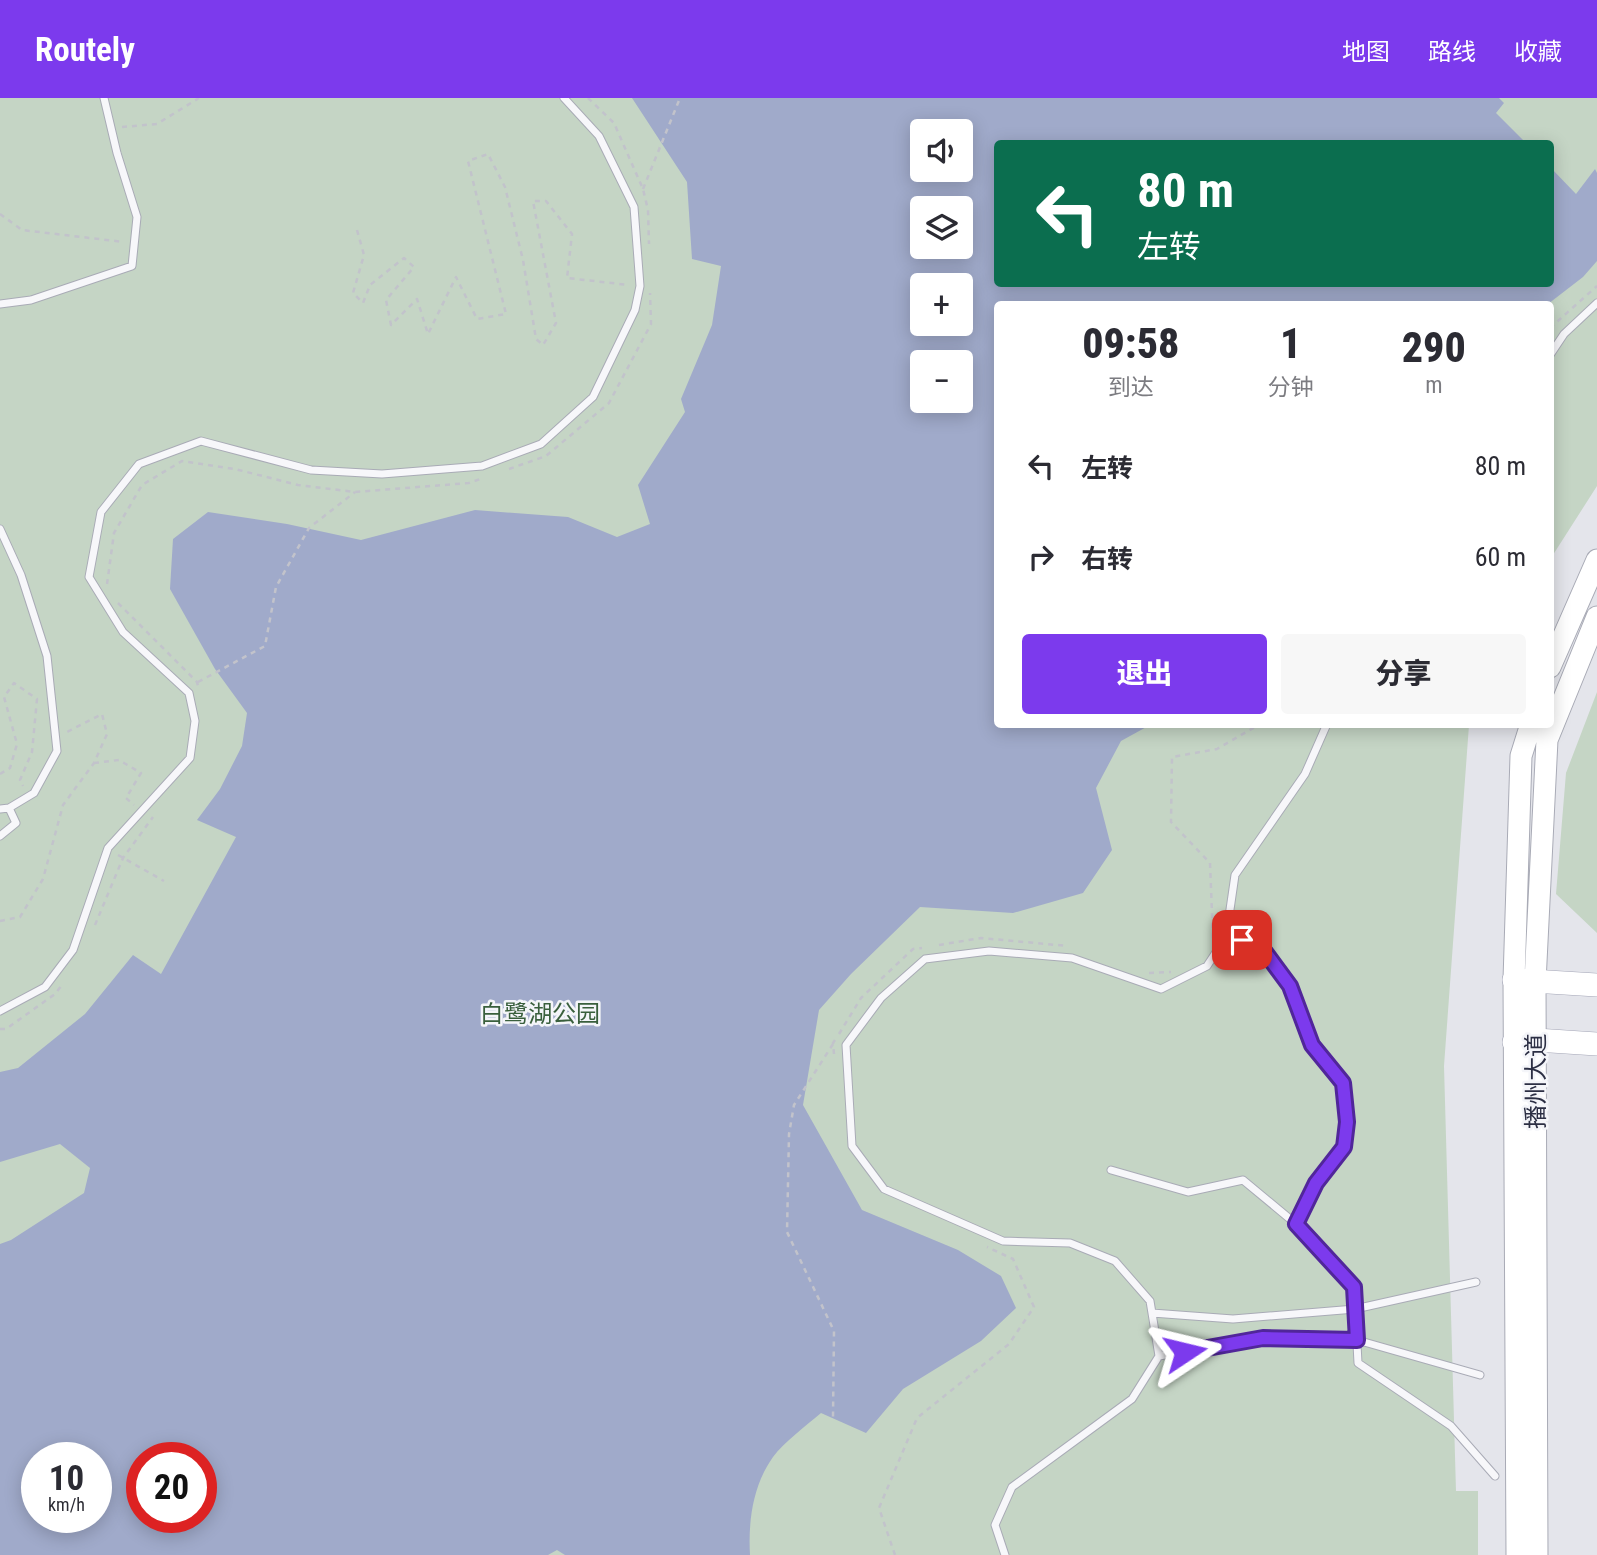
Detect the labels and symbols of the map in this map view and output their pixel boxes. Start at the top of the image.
pin [1212,910,1272,970]
park label: 白鹭湖公园 [480,1000,600,1028]
street label: 播州大道 [1522,1033,1550,1129]
position arrow [1148,1315,1222,1389]
speed limit sign: 20 [126,1442,217,1533]

